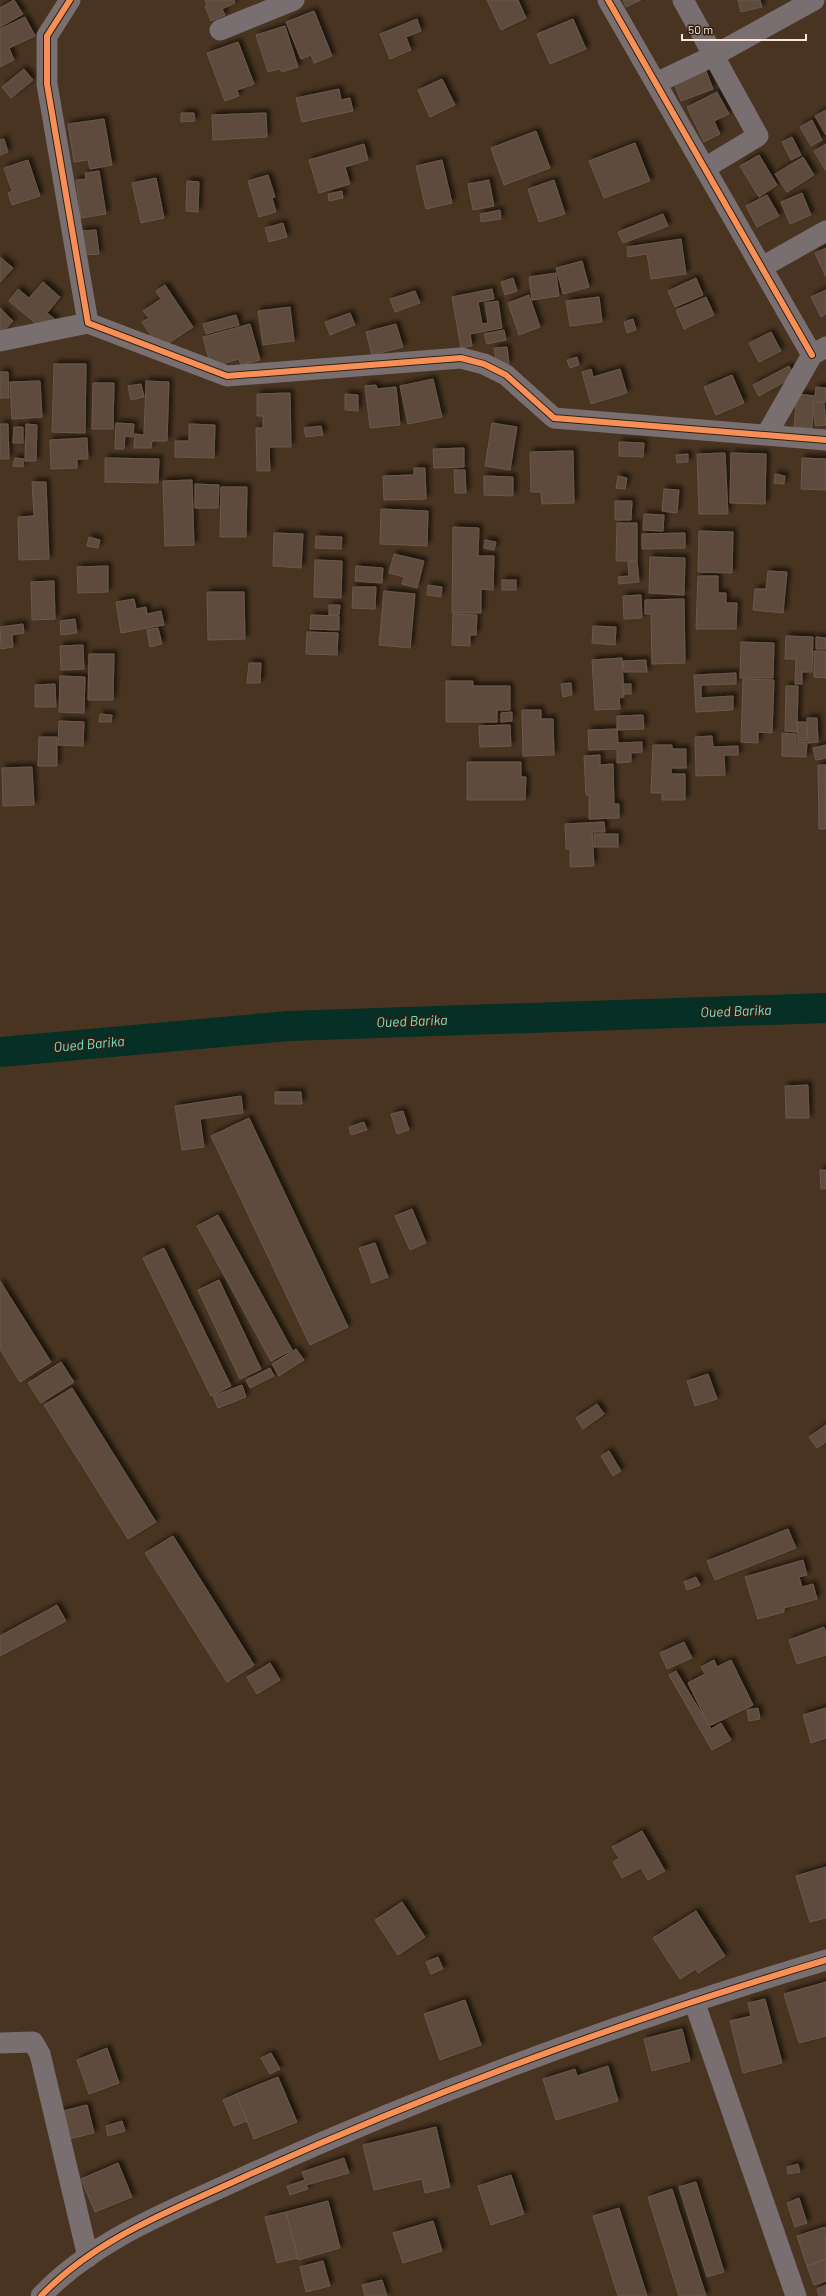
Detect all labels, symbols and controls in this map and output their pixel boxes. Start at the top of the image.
scale bar [682,16,806,42]
text: 50 m [688,22,713,36]
water label: Oued Barika [700,1001,772,1020]
water label: Oued Barika [376,1011,448,1030]
water label: Oued Barika [53,1032,125,1055]

